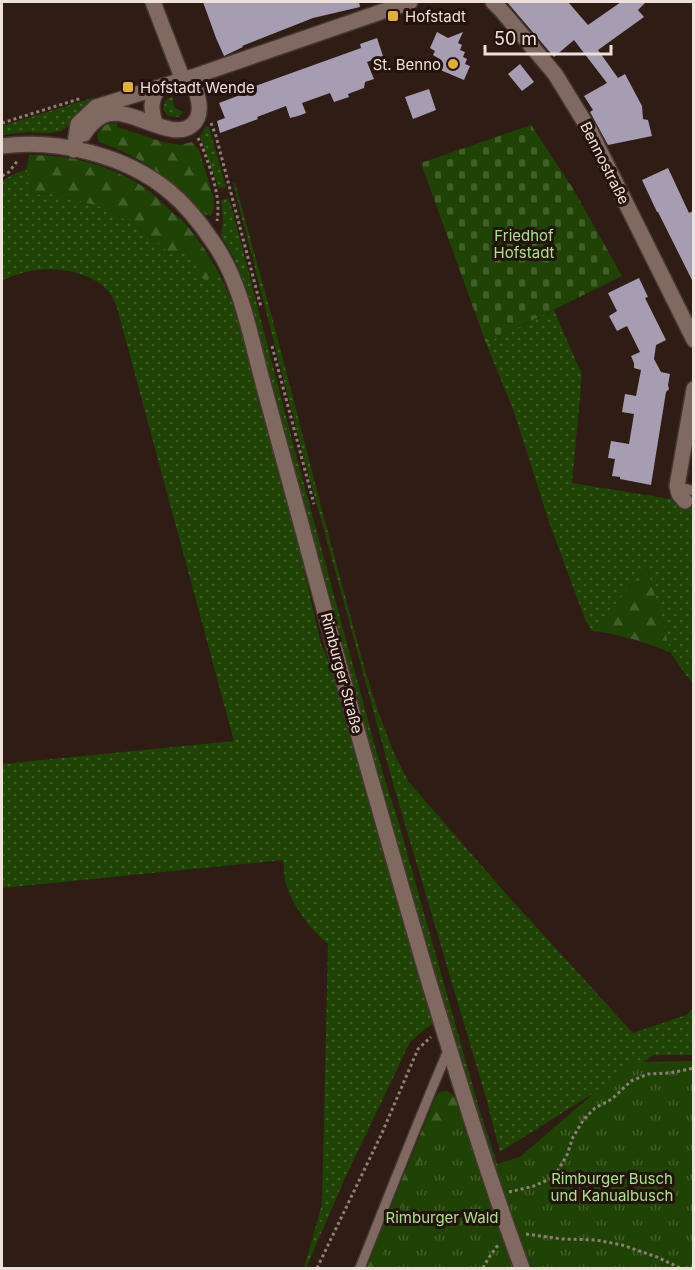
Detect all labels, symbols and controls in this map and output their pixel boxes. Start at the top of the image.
place label: Hofstadt [405,7,466,26]
marker: Hofstadt [386,9,400,23]
scale bar [485,18,611,56]
text: 50 m [494,28,537,49]
place label: St. Benno [373,55,441,74]
marker: St. Benno [446,57,460,71]
place label: Hofstadt Wende [140,78,255,97]
marker: Hofstadt Wende [121,80,135,94]
street label: Bennostraße [576,119,634,207]
park label: Friedhof Hofstadt [494,226,555,262]
street label: Rimburger Straße [317,611,367,735]
park label: Rimburger Busch und Kanualbusch [551,1169,673,1205]
park label: Rimburger Wald [386,1208,498,1227]

